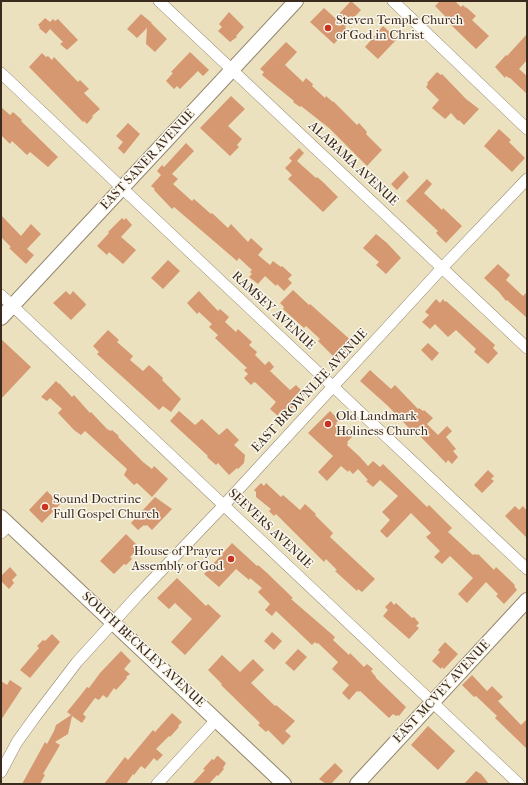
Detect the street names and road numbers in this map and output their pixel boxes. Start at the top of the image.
street label: EAST SANER AVENUE [97,107,199,213]
street label: ALABAMA AVENUE [305,118,401,210]
street label: RAMSEY AVENUE [228,268,318,354]
street label: EAST BROWNLEE AVENUE [249,326,371,456]
street label: SEEVERS AVENUE [225,486,315,572]
street label: SOUTH BECKLEY AVENUE [78,589,208,711]
street label: EAST MCVEY AVENUE [390,637,494,747]

